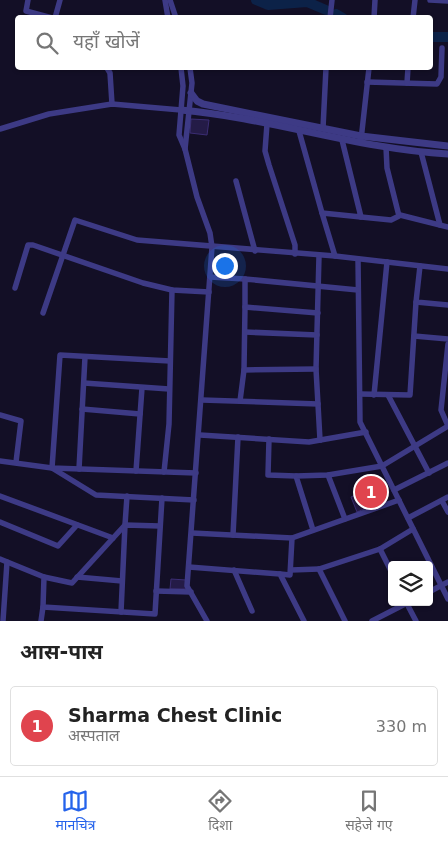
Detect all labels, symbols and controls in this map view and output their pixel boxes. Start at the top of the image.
search box [15,15,433,70]
icon: search [33,29,61,57]
text: यहाँ खोजें [73,30,140,52]
your location [212,253,238,279]
pin: 1 [355,473,387,511]
map controls [388,561,433,606]
button: layers [388,561,433,606]
text: आस-पास [20,640,103,664]
text: Sharma Chest Clinic [68,704,282,726]
text: 1 [31,717,43,736]
text: 330 m [376,717,427,736]
text: अस्पताल [68,726,120,745]
tab: मानचित्र [55,787,95,836]
tab: दिशा [206,787,234,836]
tab: सहेजे गए [345,787,393,836]

